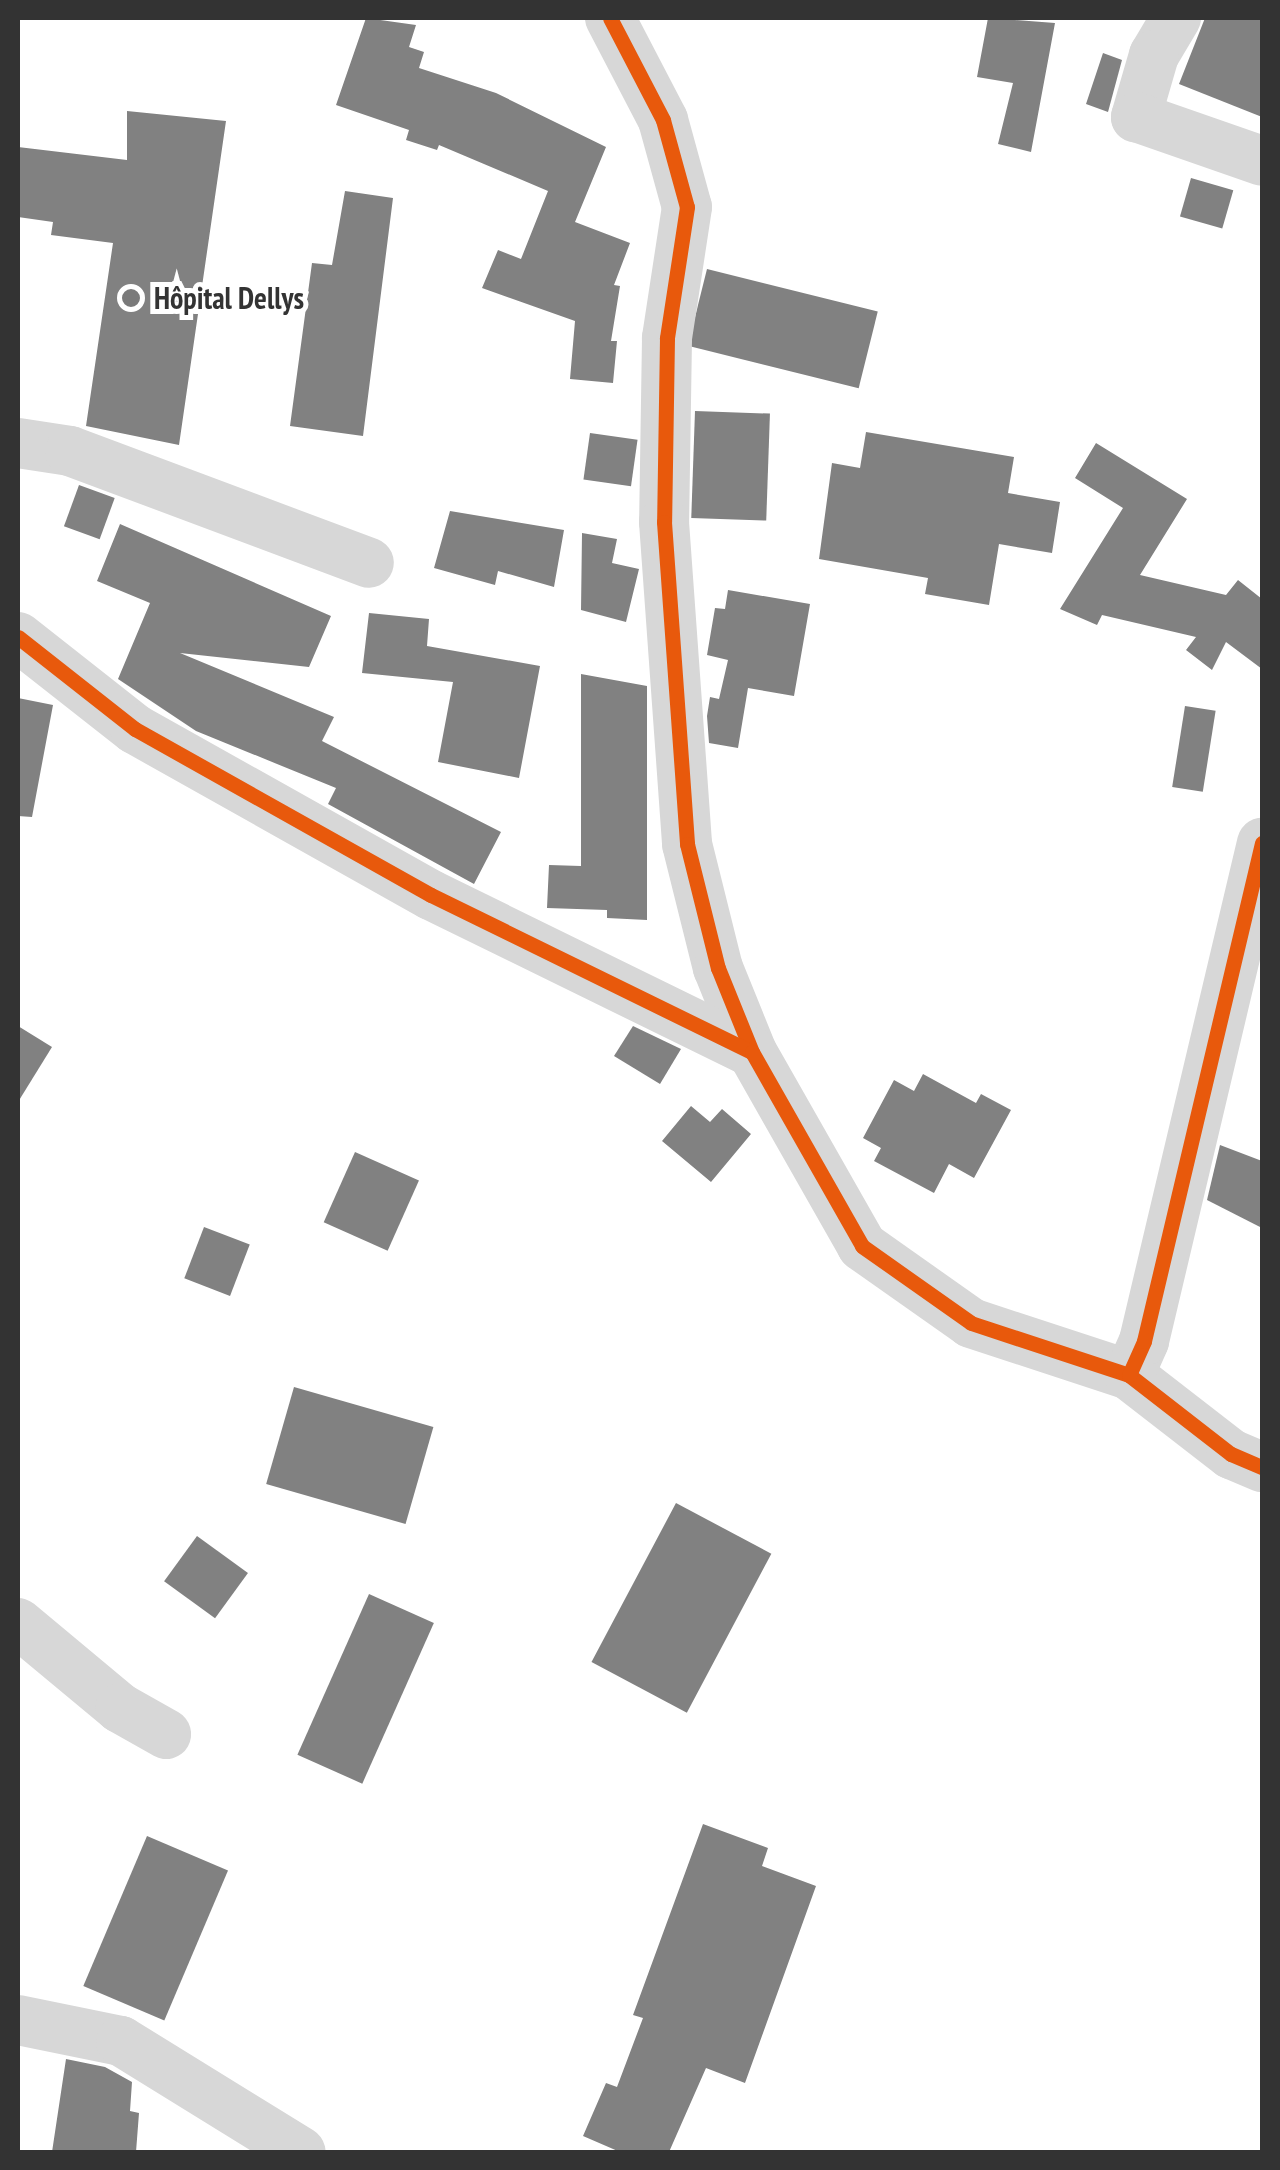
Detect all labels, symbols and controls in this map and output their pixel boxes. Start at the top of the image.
place label: Hôpital Dellys [154,280,304,316]
marker: Hôpital Dellys [118,285,144,311]

